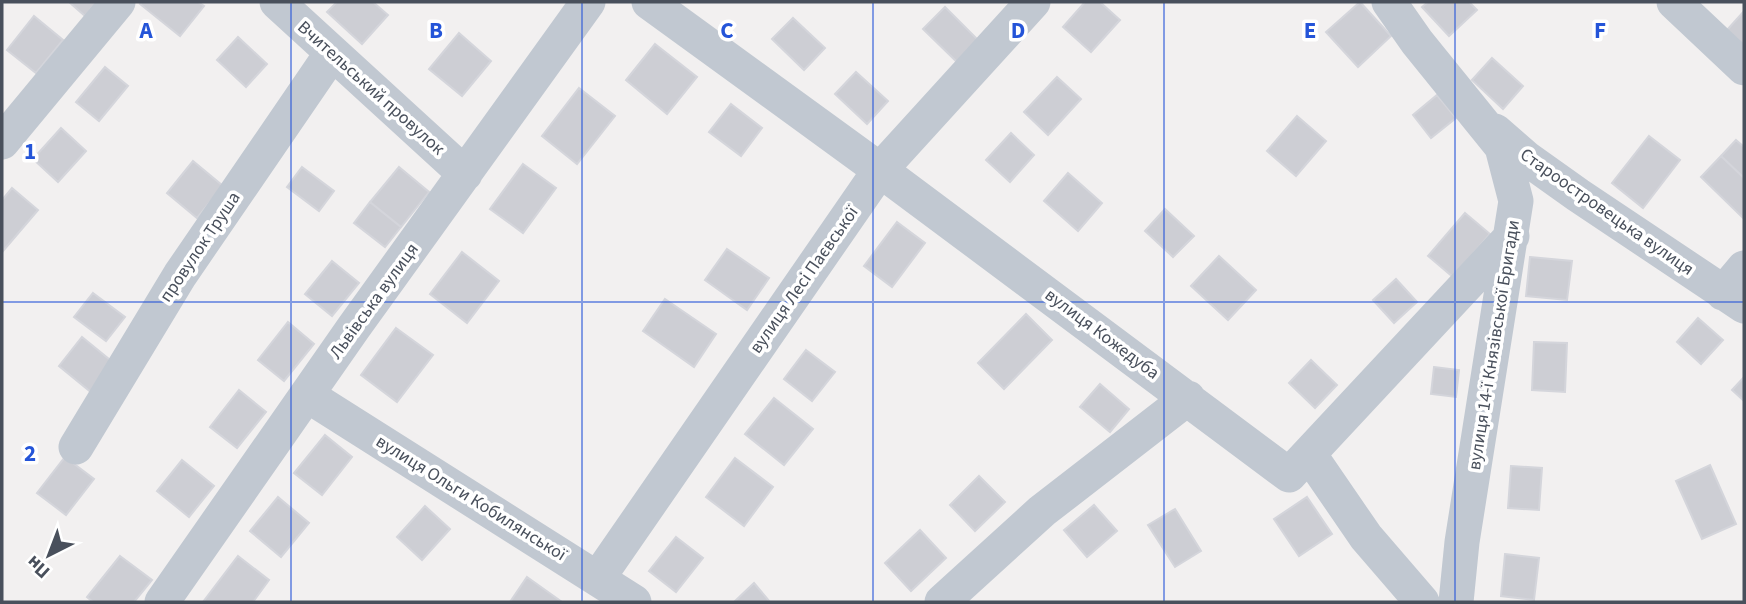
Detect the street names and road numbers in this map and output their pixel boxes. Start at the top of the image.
street label: Вчительський провулок [292,15,450,161]
street label: Староостровецька вулиця [1515,142,1699,282]
street label: провулок Труша [154,187,246,307]
street label: вулиця Лесі Паєвської [744,201,865,359]
street label: вулиця 14-ї Князівської Бригади [1462,218,1526,472]
street label: Львівська вулиця [323,238,425,364]
street label: вулиця Кожедуба [1040,283,1164,385]
street label: вулиця Ольги Кобилянської [371,429,571,567]

